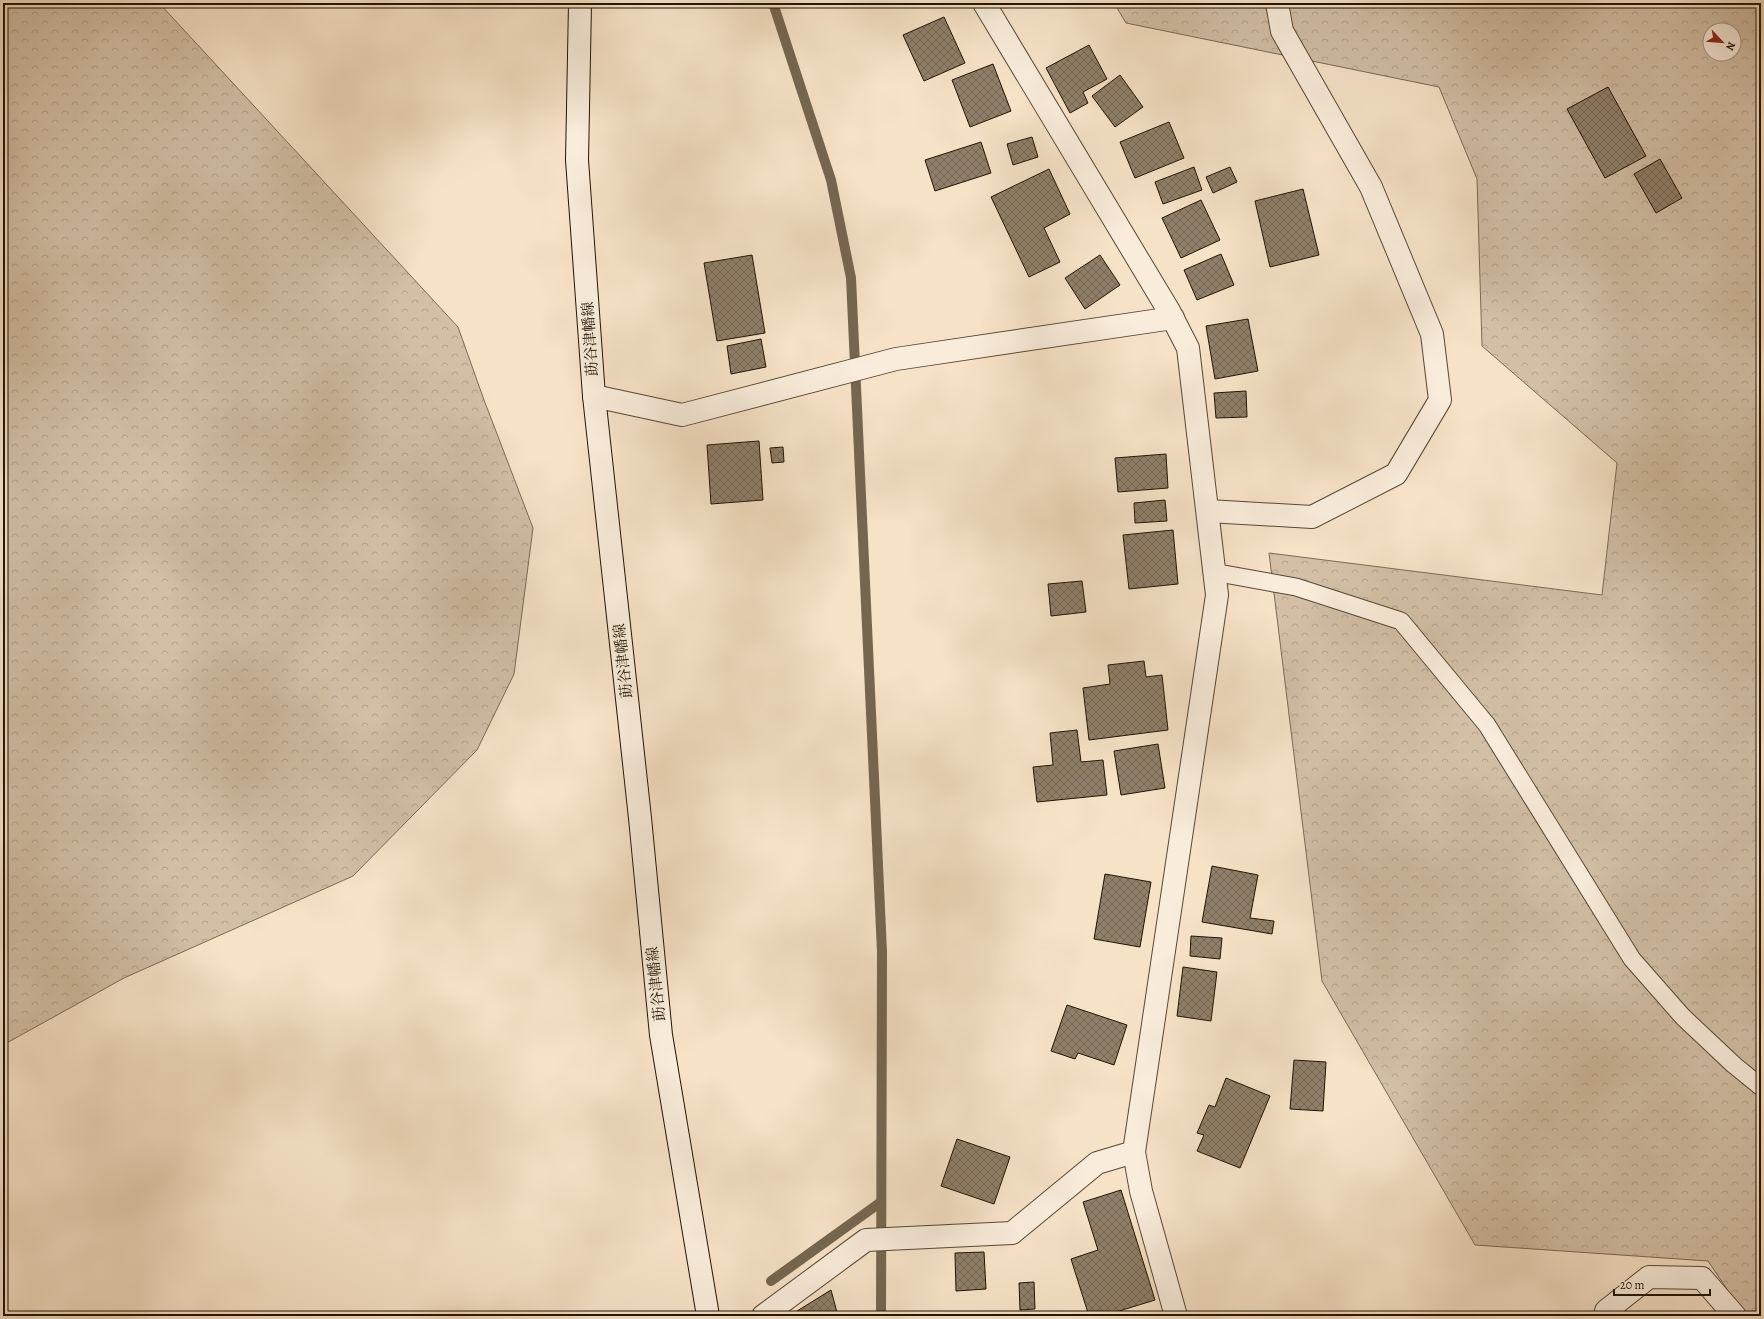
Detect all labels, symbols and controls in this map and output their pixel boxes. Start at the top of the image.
north arrow [1702,22,1742,62]
text: N [1722,39,1739,53]
street label: 莇谷津幡線 [577,301,603,377]
street label: 莇谷津幡線 [609,623,637,699]
street label: 莇谷津幡線 [642,946,670,1022]
scale bar [1614,1271,1710,1297]
text: 20 m [1620,1277,1644,1293]

